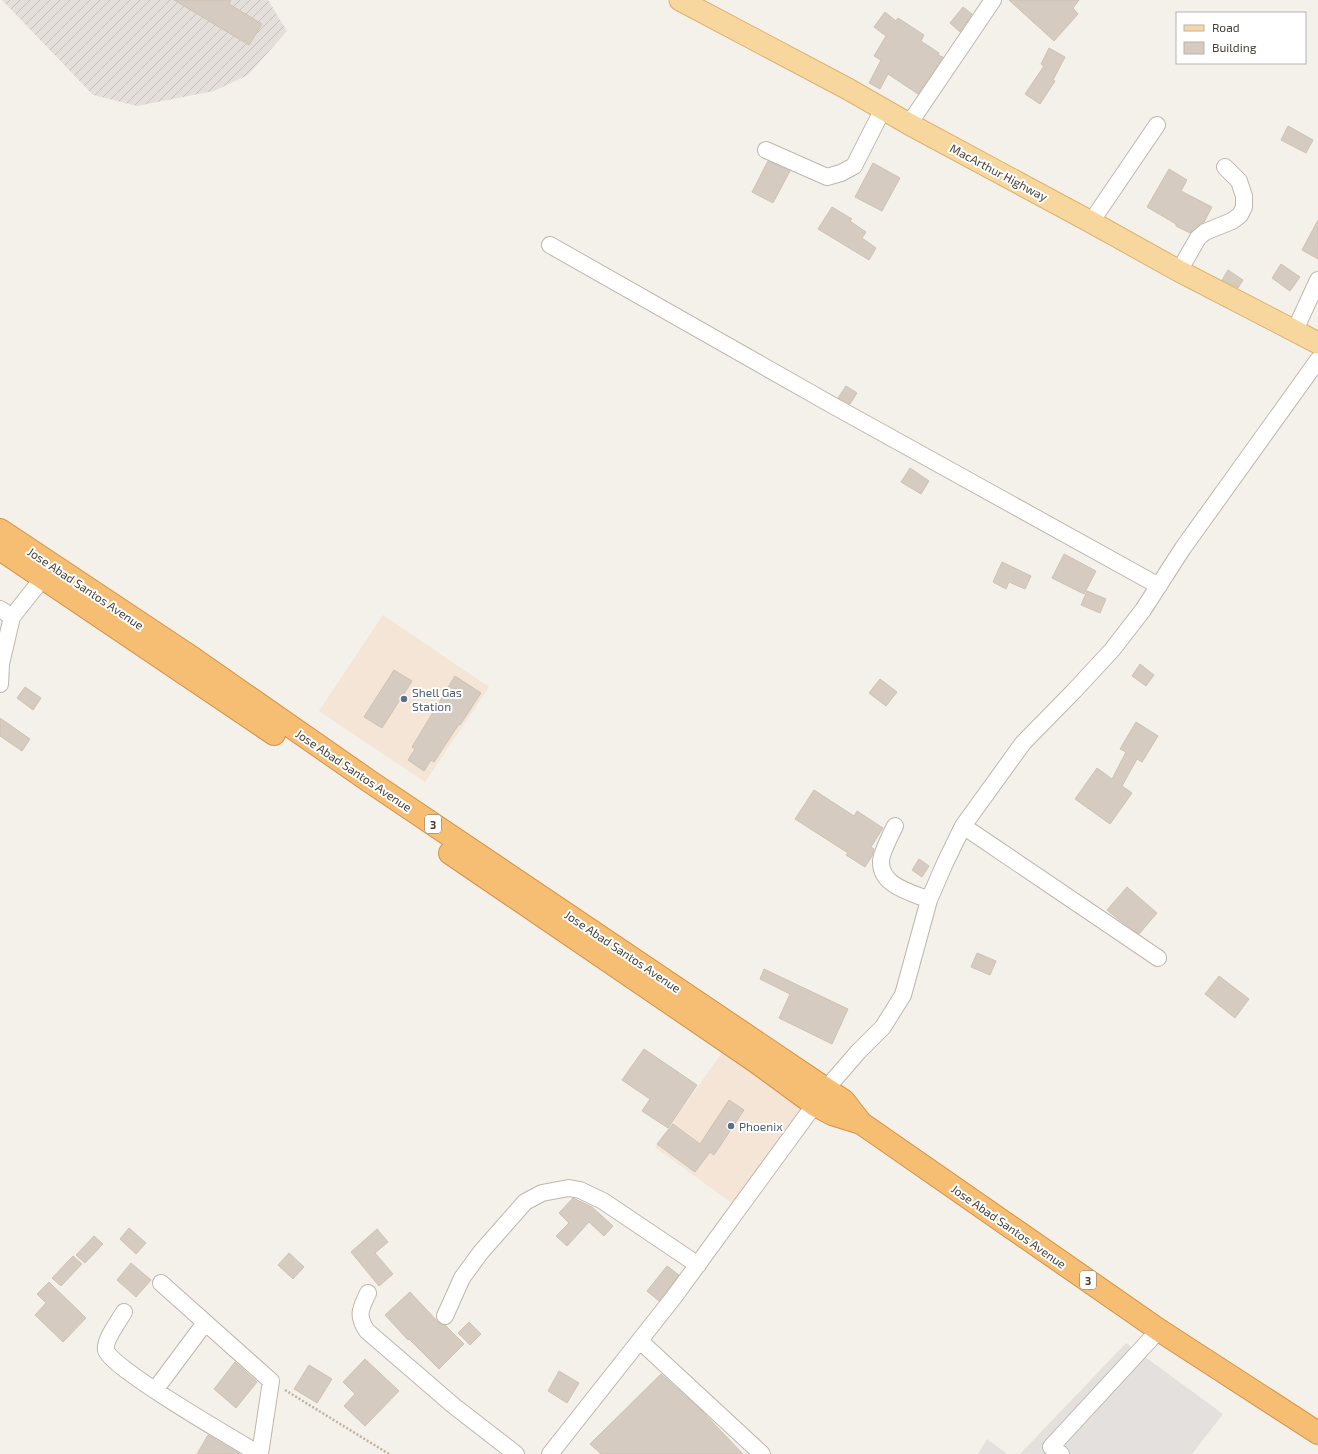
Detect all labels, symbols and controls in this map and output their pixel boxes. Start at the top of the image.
legend [1176,12,1306,64]
text: Road [1212,20,1240,34]
text: Building [1212,40,1257,54]
street label: MacArthur Highway [948,140,1051,204]
street label: Jose Abad Santos Avenue [25,544,147,632]
place label: Shell Gas Station [412,685,462,713]
marker: Shell Gas Station [399,694,409,704]
street label: Jose Abad Santos Avenue [293,726,415,814]
road number: 3 [425,815,441,833]
street label: Jose Abad Santos Avenue [562,907,684,995]
place label: Phoenix [739,1119,783,1133]
marker: Phoenix [726,1121,736,1131]
street label: Jose Abad Santos Avenue [949,1181,1069,1271]
road number: 3 [1080,1271,1096,1289]

